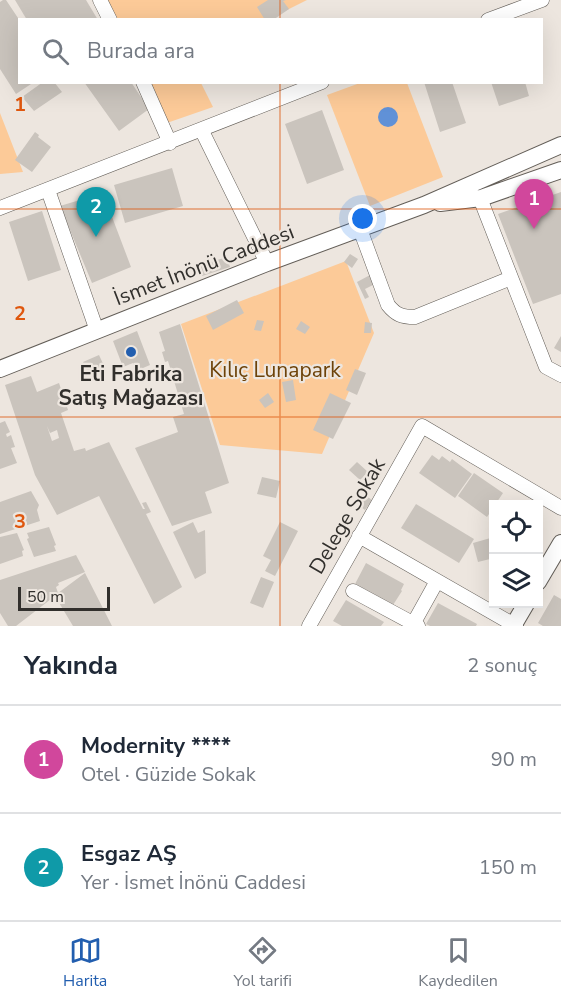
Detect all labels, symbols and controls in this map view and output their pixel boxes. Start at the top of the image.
search box [18,18,543,84]
icon: search [39,35,72,68]
text: Burada ara [87,36,195,66]
text: 1 [14,91,26,118]
pin: 1 [514,180,554,229]
pin: 2 [76,188,116,237]
your location [348,204,377,233]
street label: İsmet İnönü Caddesi [110,218,298,312]
text: 2 [14,300,26,327]
marker: Eti Fabrika Satış Mağazası [124,345,138,359]
park label: Kılıç Lunapark [209,356,341,384]
place label: Eti Fabrika Satış Mağazası [59,360,203,412]
street label: Delege Sokak [302,452,392,579]
map controls [489,500,543,608]
button: locate [489,500,543,554]
text: 3 [14,508,26,535]
button: layers [489,554,543,608]
scale bar [18,584,110,612]
text: 50 m [27,586,64,608]
text: Yakında [24,648,118,683]
text: 2 sonuç [467,652,537,679]
text: Modernity **** [81,731,231,761]
text: 1 [38,746,50,773]
text: 90 m [491,746,537,773]
text: Otel · Güzide Sokak [81,761,256,788]
text: Esgaz AŞ [81,839,177,869]
text: 2 [38,854,50,881]
text: 150 m [479,854,537,881]
text: Yer · İsmet İnönü Caddesi [81,869,306,896]
tab: Harita [63,934,107,992]
tab: Yol tarifi [233,934,292,992]
tab: Kaydedilen [418,934,498,992]

